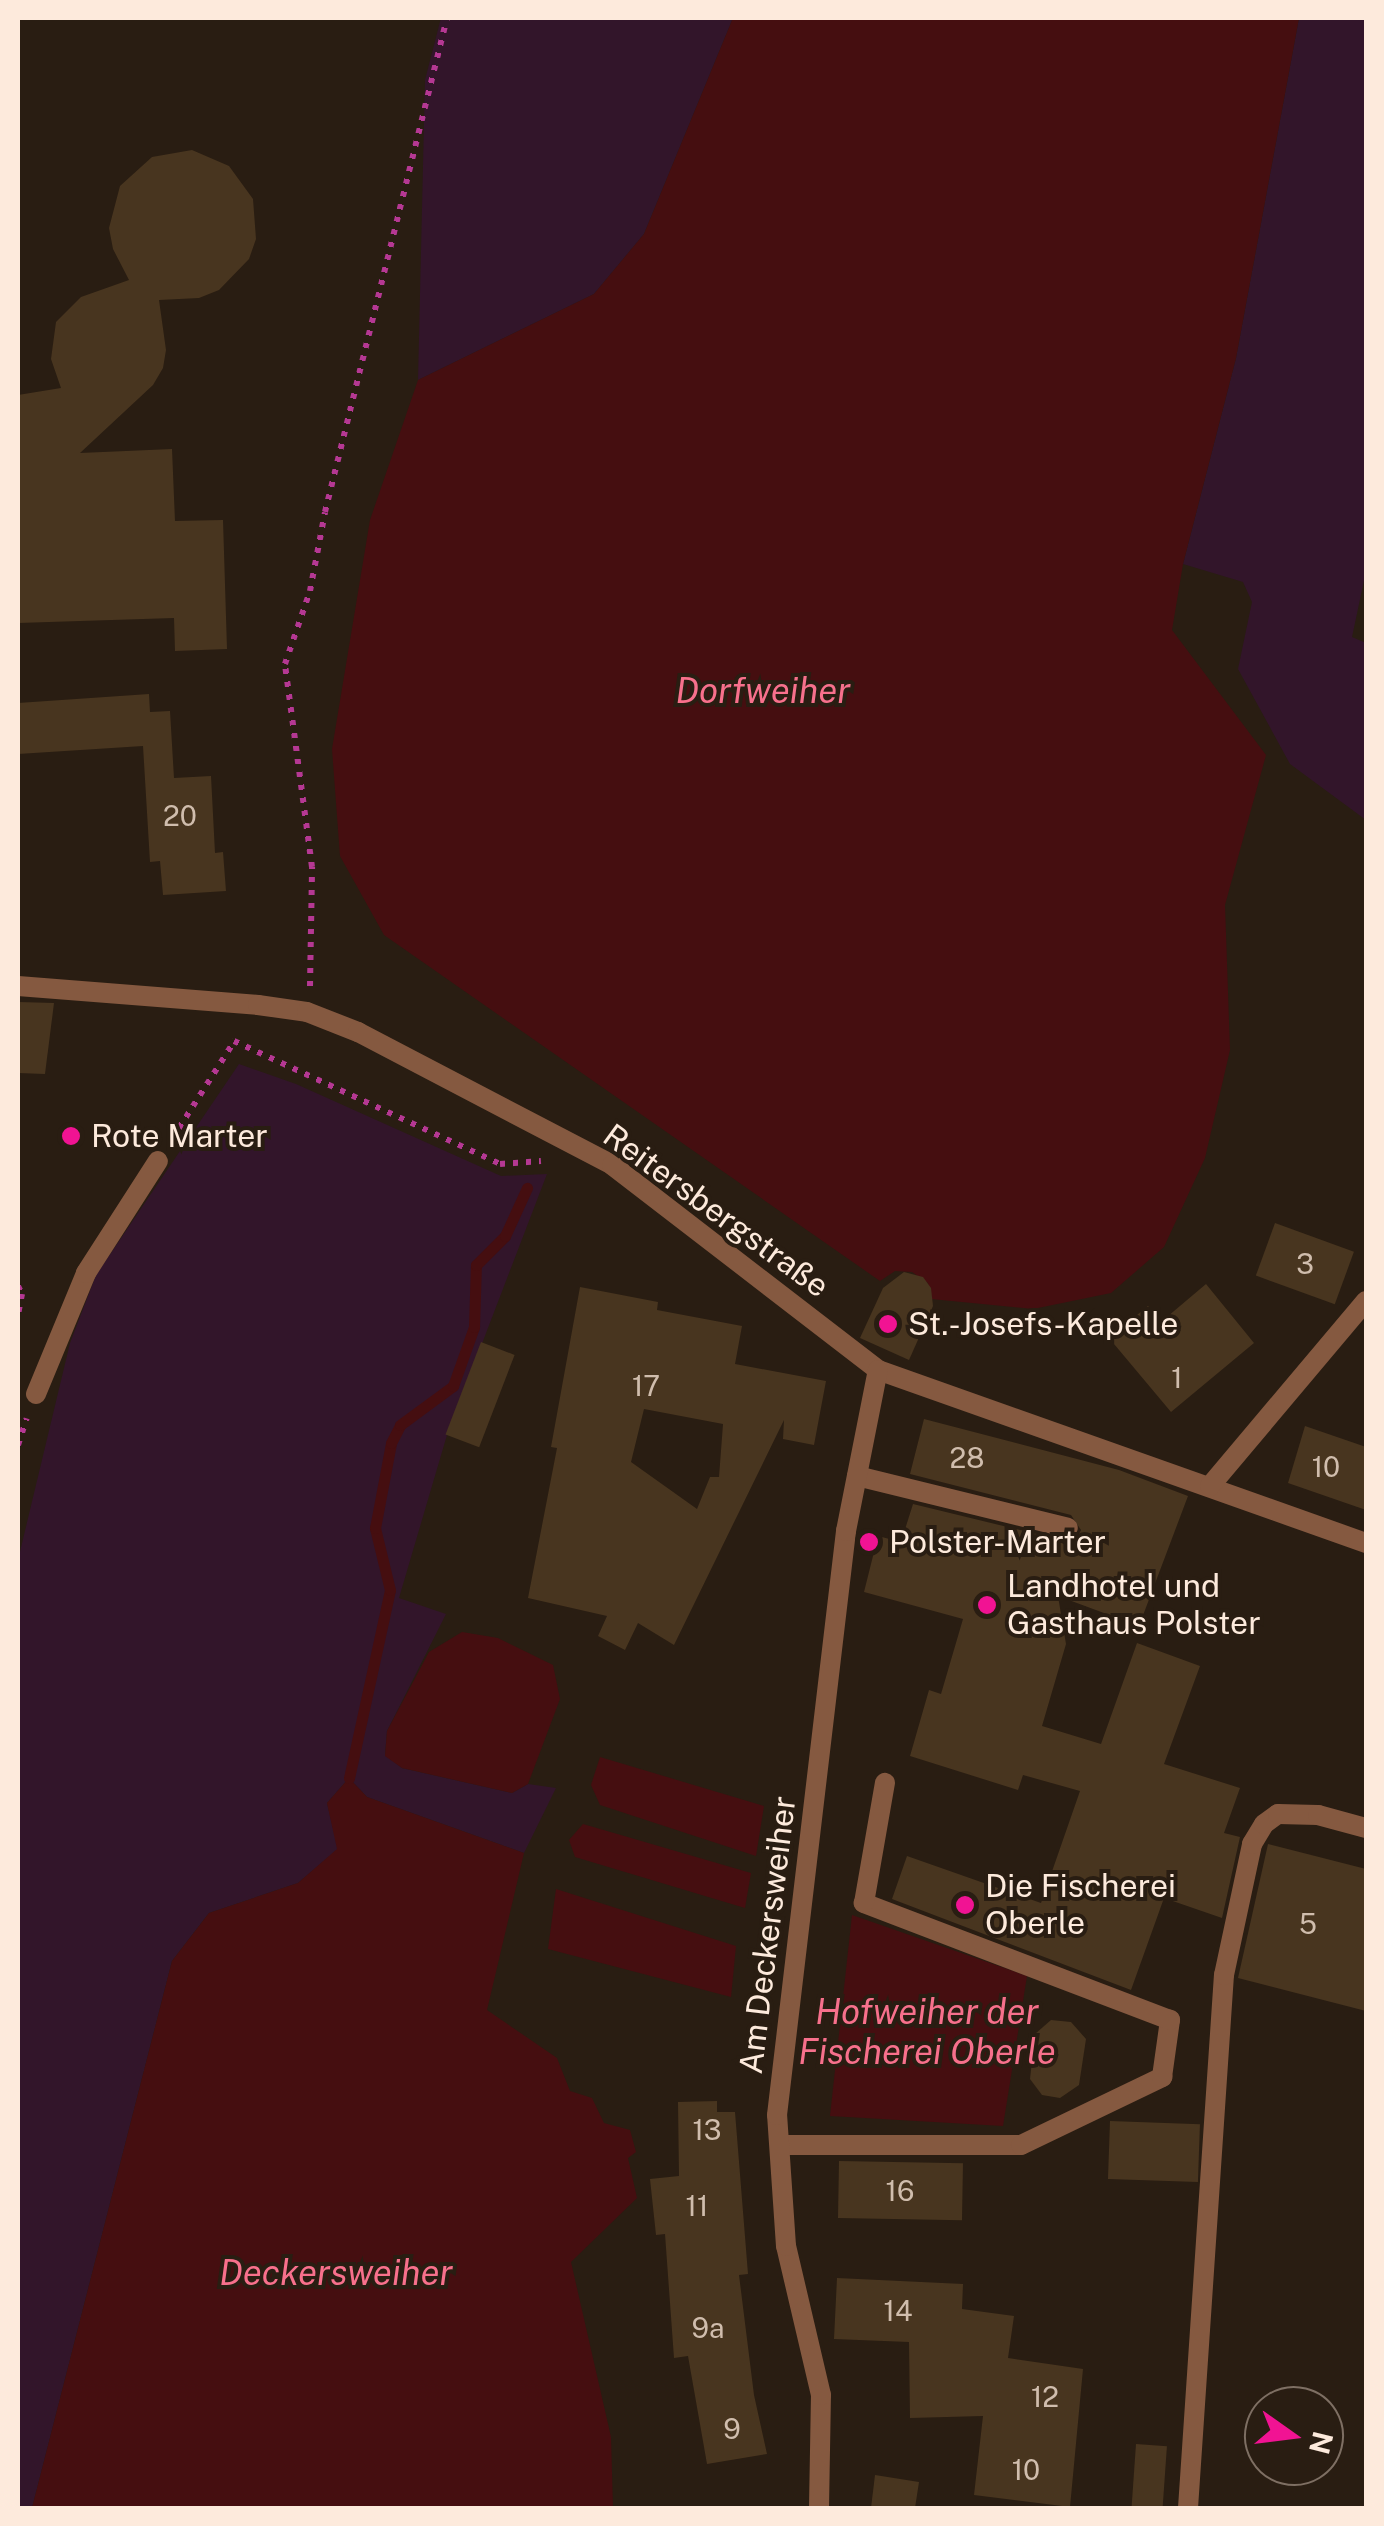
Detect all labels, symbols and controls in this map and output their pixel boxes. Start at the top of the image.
water label: Dorfweiher [676,670,850,712]
house number: 20 [163,799,197,833]
street label: Reitersbergstraße [596,1116,836,1306]
place label: Rote Marter [91,1117,268,1155]
marker: Rote Marter [60,1125,82,1147]
house number: 3 [1296,1247,1314,1281]
place label: St.-Josefs-Kapelle [908,1305,1178,1343]
marker: St.-Josefs-Kapelle [877,1313,899,1335]
house number: 1 [1171,1361,1183,1395]
house number: 17 [632,1369,660,1403]
house number: 28 [950,1441,984,1475]
house number: 10 [1312,1450,1340,1484]
place label: Polster-Marter [889,1523,1106,1561]
marker: Polster-Marter [858,1531,880,1553]
place label: Landhotel und Gasthaus Polster [1007,1568,1261,1643]
marker: Landhotel und Gasthaus Polster [976,1594,998,1616]
street label: Am Deckersweiher [732,1794,804,2076]
place label: Die Fischerei Oberle [985,1868,1176,1943]
marker: Die Fischerei Oberle [954,1894,976,1916]
house number: 5 [1299,1907,1317,1941]
water label: Hofweiher der Fischerei Oberle [798,1991,1056,2073]
house number: 13 [692,2113,722,2147]
house number: 16 [886,2174,914,2208]
house number: 11 [686,2189,708,2223]
water label: Deckersweiher [219,2252,453,2294]
house number: 14 [884,2294,912,2328]
house number: 9a [692,2311,724,2345]
house number: 12 [1031,2380,1059,2414]
north arrow [1244,2386,1344,2486]
house number: 9 [723,2412,741,2446]
text: N [1303,2428,1340,2458]
house number: 10 [1012,2453,1040,2487]

